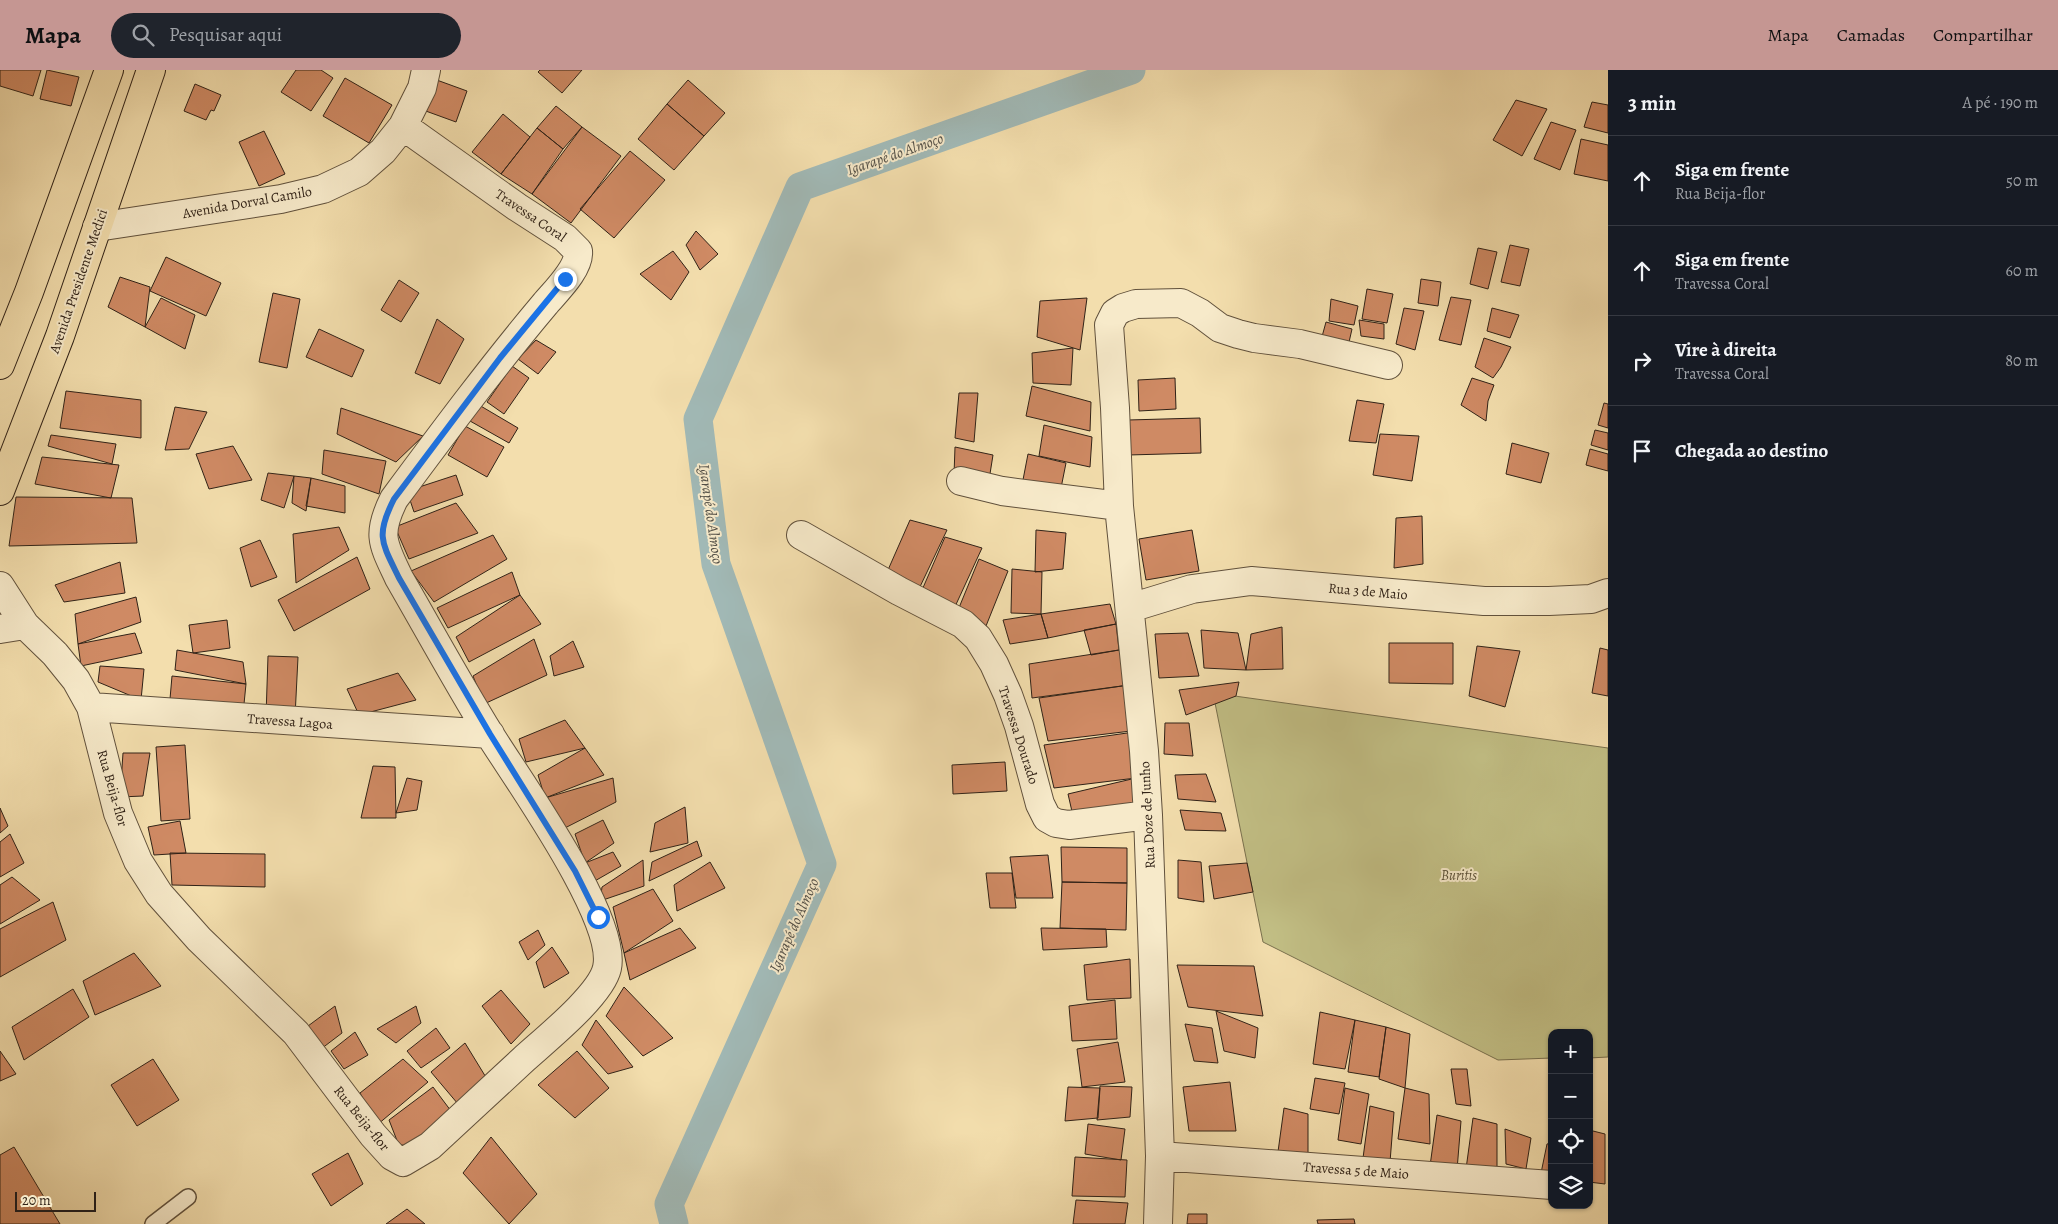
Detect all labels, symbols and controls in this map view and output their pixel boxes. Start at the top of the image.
search box [111,13,461,58]
text: Mapa [25,19,81,51]
icon: search [129,21,157,49]
text: Pesquisar aqui [169,22,282,48]
text: Mapa [1767,23,1809,47]
text: Camadas [1837,23,1905,47]
text: Compartilhar [1933,23,2033,47]
text: 3 min [1628,89,1676,117]
text: A pé · 190 m [1963,92,2038,114]
water label: Igarapé do Almoço [844,128,946,180]
text: Siga em frente [1675,157,1789,183]
icon: ahead [1628,167,1656,195]
text: 50 m [2006,170,2038,192]
street label: Avenida Dorval Camilo [180,182,313,223]
text: Rua Beija-flor [1675,183,1765,205]
street label: Travessa Coral [491,185,571,247]
street label: Avenida Presidente Medici [44,206,112,357]
text: Siga em frente [1675,247,1789,273]
icon: ahead [1628,257,1656,285]
text: 60 m [2006,260,2038,282]
route end [554,268,577,291]
text: Travessa Coral [1675,273,1769,295]
text: Vire à direita [1675,337,1777,363]
icon: right [1628,347,1656,375]
text: 80 m [2005,350,2038,372]
text: Travessa Coral [1675,363,1769,385]
icon: arrive [1628,437,1656,465]
text: Chegada ao destino [1675,438,1828,464]
water label: Igarapé do Almoço [694,463,728,565]
street label: Rua 3 de Maio [1328,579,1408,604]
street label: Travessa Dourado [994,684,1043,787]
street label: Travessa Lagoa [247,709,334,734]
street label: Rua Beija-flor [92,747,133,829]
street label: Rua Doze de Junho [1135,761,1160,869]
park label: Buritis [1441,866,1477,885]
water label: Igarapé do Almoço [764,875,824,975]
route start [587,906,610,929]
map controls [1548,1029,1593,1209]
button: + [1548,1029,1593,1074]
button: − [1548,1074,1593,1119]
street label: Rua Beija-flor [329,1082,394,1156]
button: locate [1548,1119,1593,1164]
street label: Travessa 5 de Maio [1302,1157,1410,1184]
button: layers [1548,1164,1593,1209]
scale bar [15,1189,96,1212]
text: 20 m [22,1191,51,1210]

